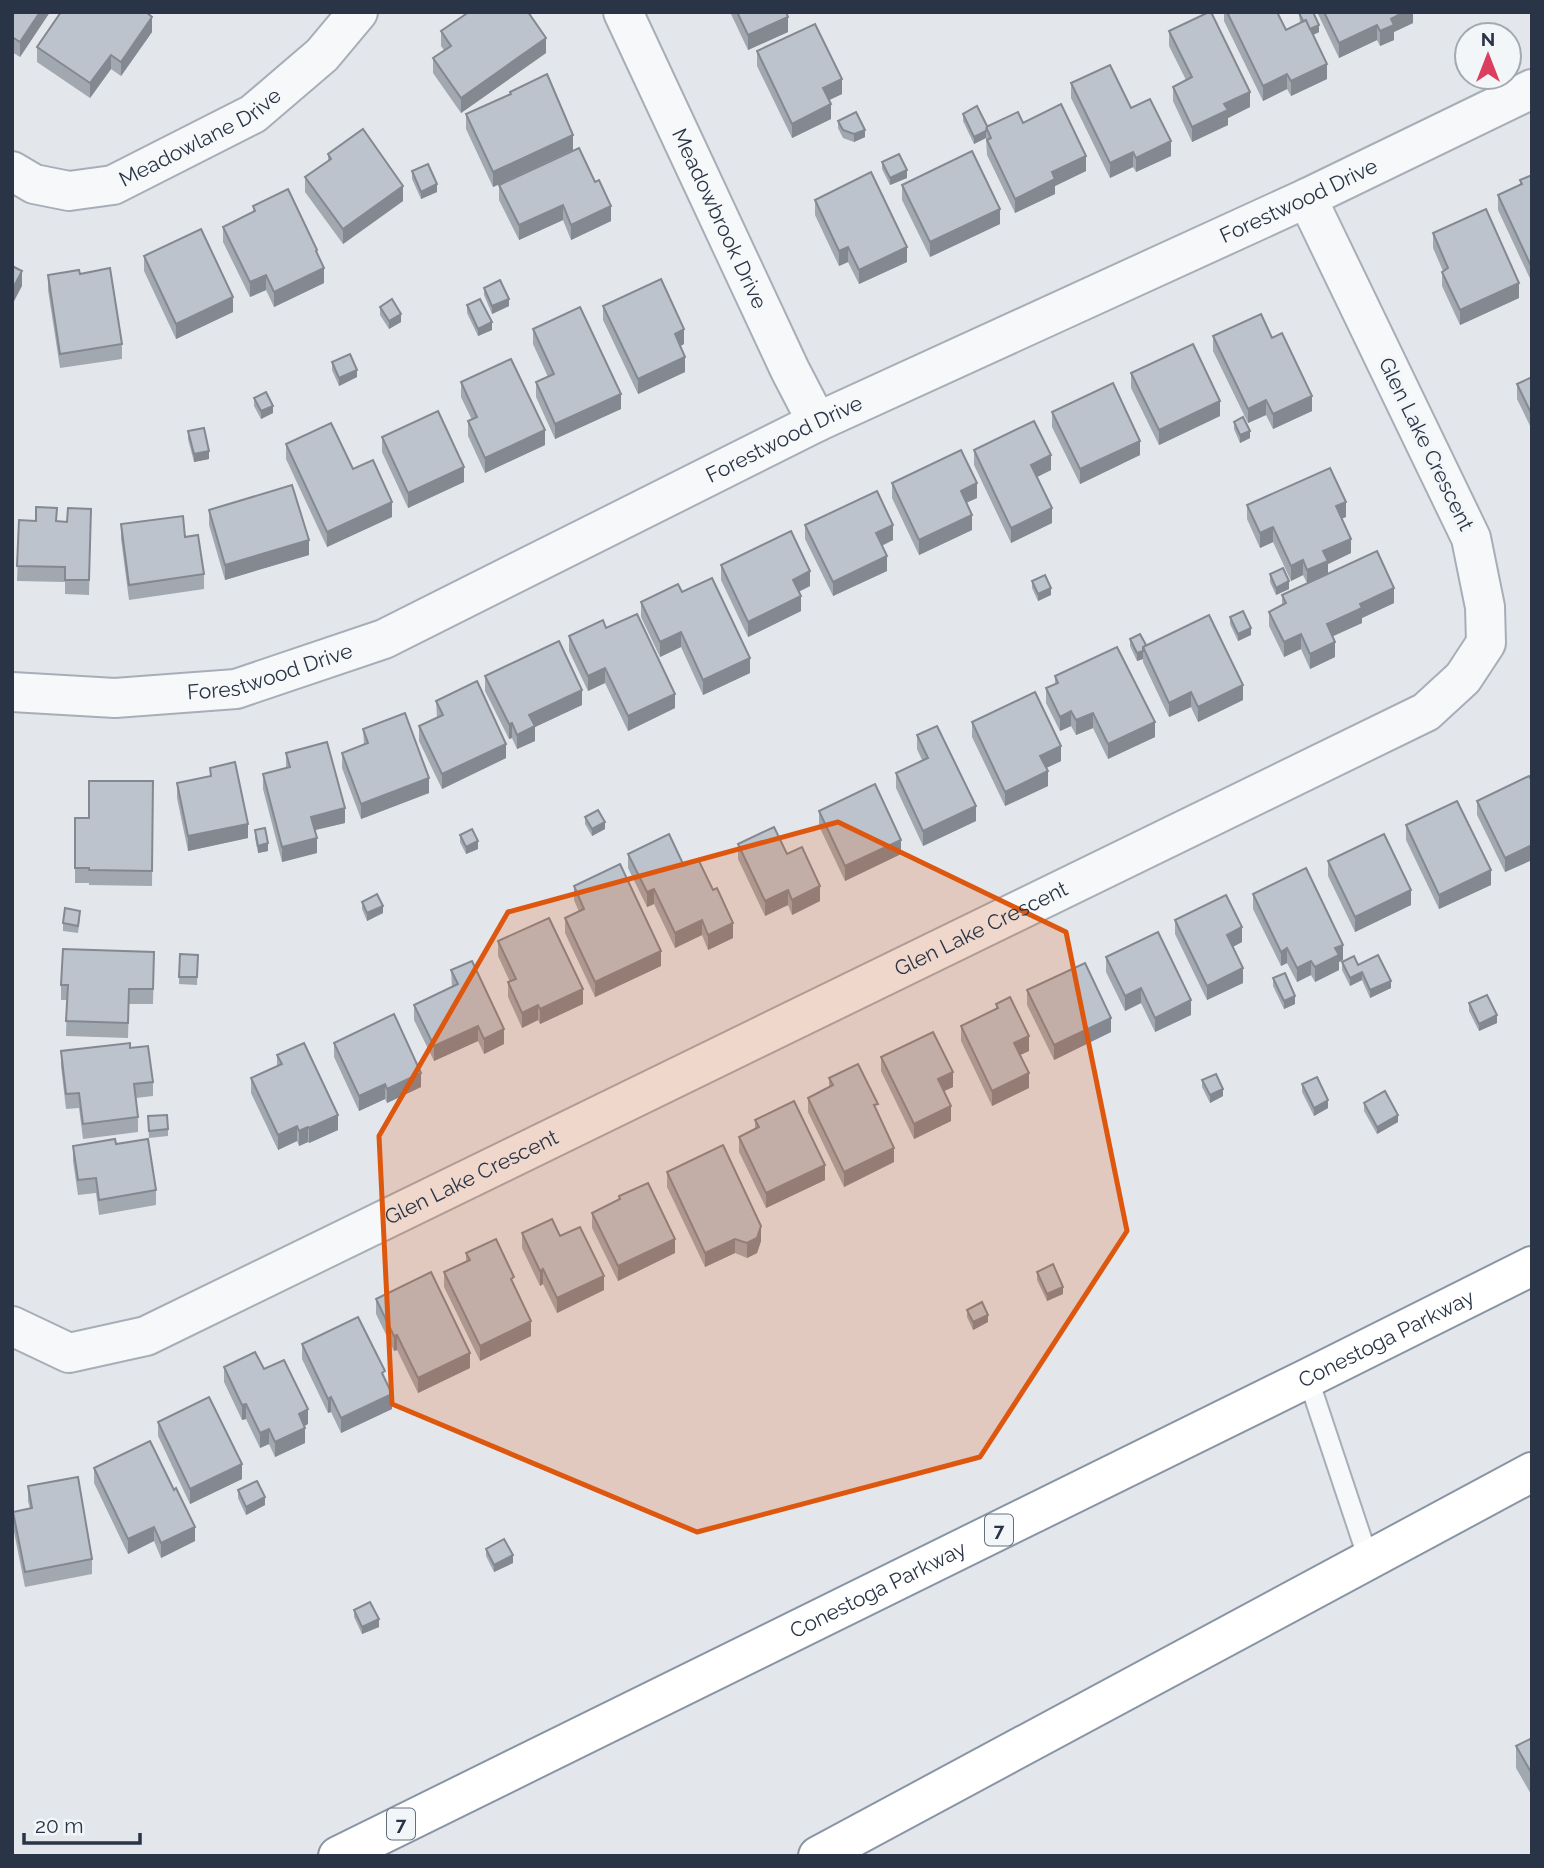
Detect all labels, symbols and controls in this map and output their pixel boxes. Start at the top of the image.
north arrow [1453,21,1523,91]
text: N [1481,28,1495,50]
street label: Meadowlane Drive [115,83,286,192]
street label: Meadowbrook Drive [667,124,773,312]
street label: Forestwood Drive [1216,153,1381,248]
street label: Glen Lake Crescent [1374,353,1479,534]
street label: Forestwood Drive [702,390,866,488]
street label: Forestwood Drive [186,638,355,705]
street label: Glen Lake Crescent [890,876,1072,981]
street label: Glen Lake Crescent [381,1124,562,1230]
street label: Conestoga Parkway [1294,1284,1478,1393]
road number: 7 [985,1514,1013,1546]
street label: Conestoga Parkway [786,1536,970,1643]
scale bar [24,1801,140,1845]
road number: 7 [387,1808,415,1840]
text: 20 m [35,1813,83,1838]

